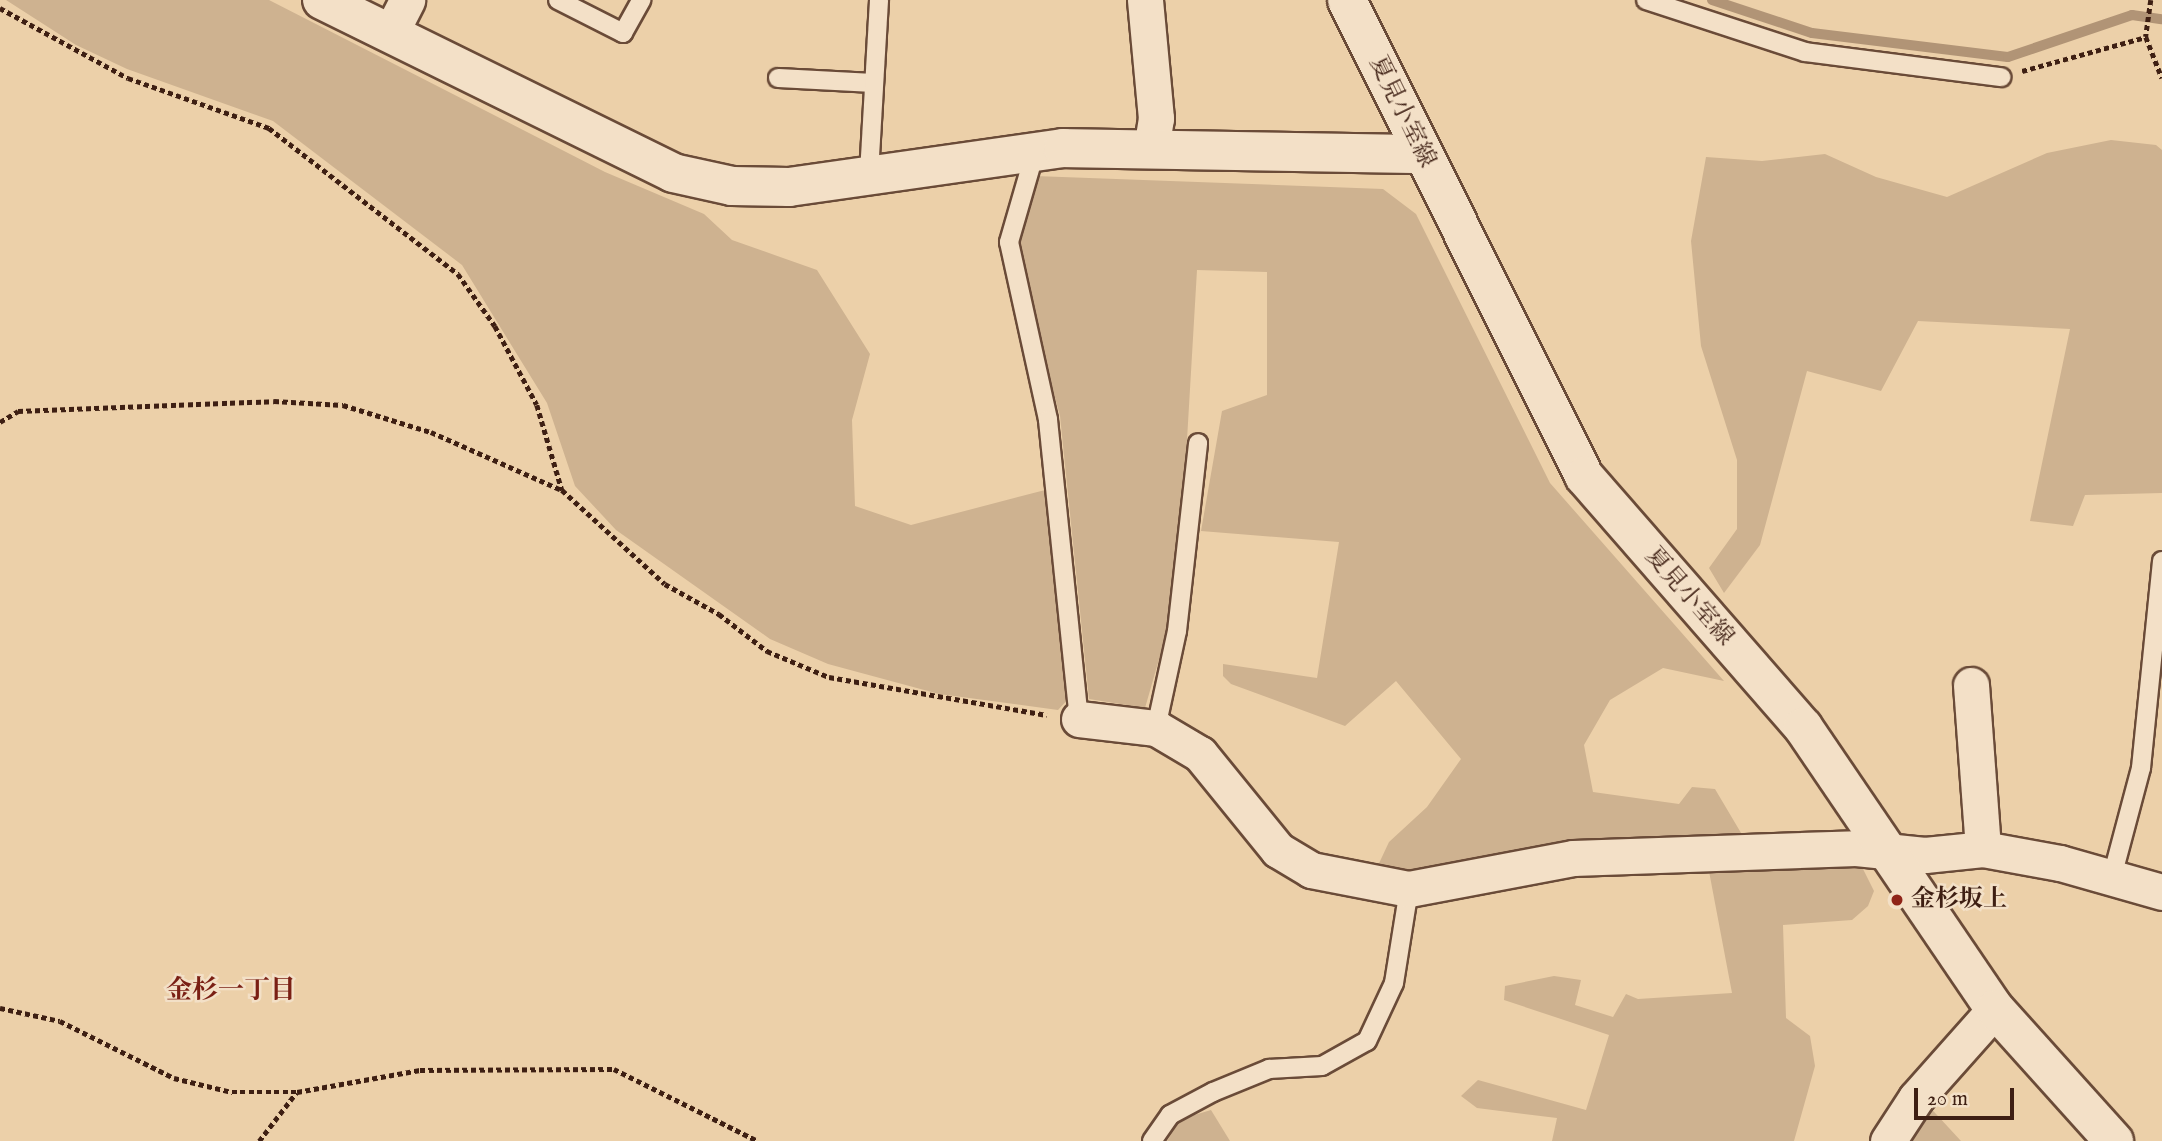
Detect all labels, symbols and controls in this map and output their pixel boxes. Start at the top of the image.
street label: 夏見小室線 [1363,52,1441,172]
street label: 夏見小室線 [1639,542,1739,652]
place label: 金杉坂上 [1911,886,2007,914]
marker: 金杉坂上 [1889,892,1905,908]
district label: 金杉一丁目 [166,975,296,1007]
scale bar [1917,1074,2017,1118]
text: 20 m [1927,1086,1968,1113]

